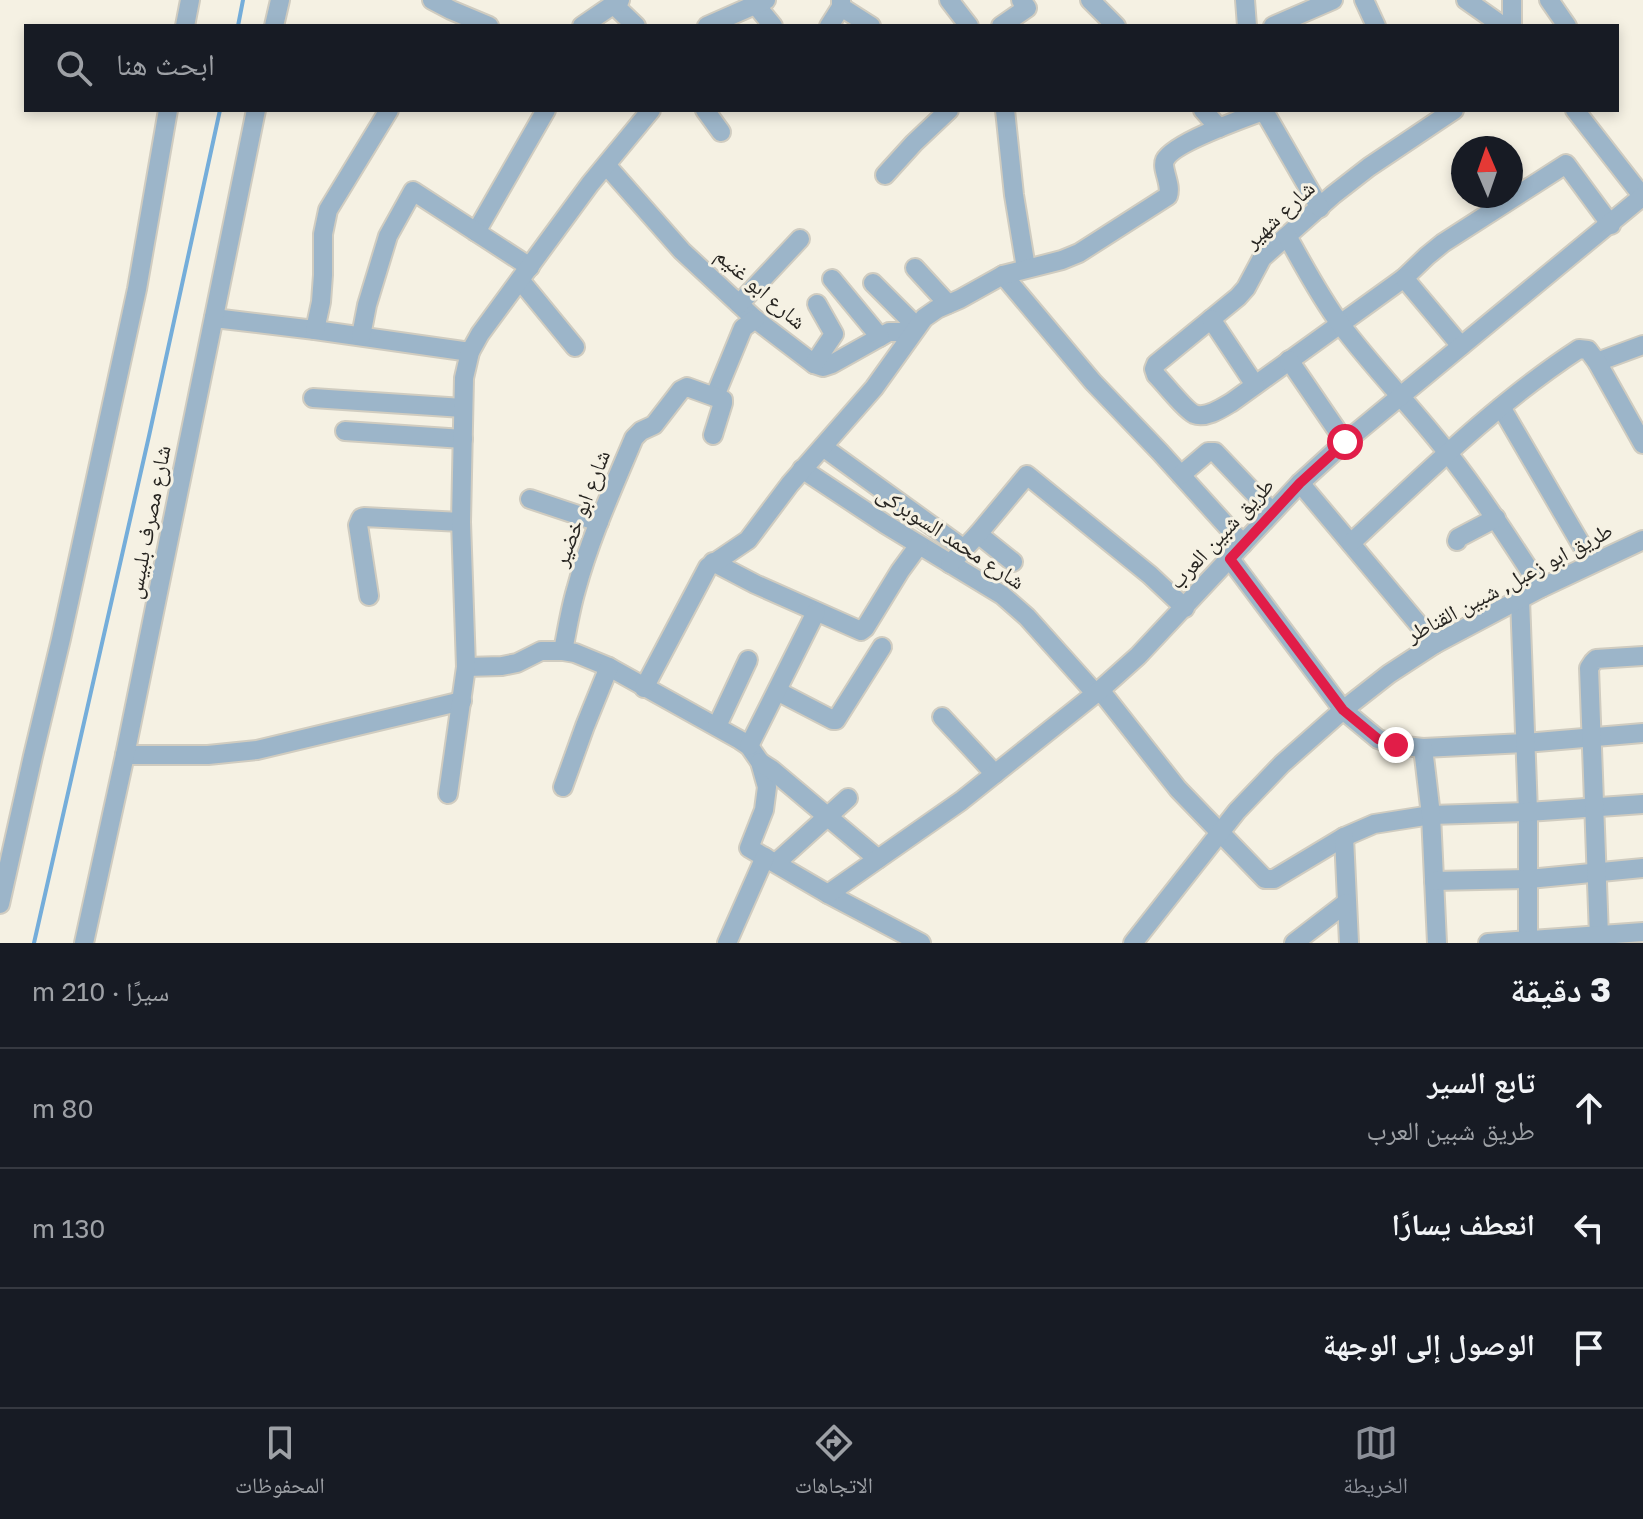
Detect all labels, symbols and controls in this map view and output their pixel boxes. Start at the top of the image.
search box [24,24,1619,112]
icon: search [52,46,96,90]
text: ابحث هنا [116,46,215,82]
north arrow [1451,136,1523,208]
street label: شارع شهير [1237,174,1320,255]
street label: شارع ابو غنيم [709,241,812,336]
route start [1327,424,1363,460]
street label: شارع مصرف بلبيس [119,443,177,601]
street label: شارع ابو خضير [546,446,616,571]
street label: طريق شبين العرب [1162,471,1280,595]
street label: شارع محمد السوبركى [872,479,1030,595]
street label: طريق ابو زعبل, شبين القناطر [1400,516,1617,649]
route end [1378,727,1414,763]
text: 3 دقيقة [1510,969,1611,1009]
text: سيرًا · 210 m [32,976,169,1007]
text: تابع السير [1427,1064,1535,1100]
icon: ahead [1567,1086,1611,1130]
text: 80 m [32,1093,94,1124]
text: طريق شبين العرب [1366,1115,1535,1146]
text: انعطف يسارًا [1391,1206,1535,1242]
icon: left [1567,1206,1611,1250]
text: 130 m [32,1213,105,1244]
text: الوصول إلى الوجهة [1323,1326,1535,1362]
icon: arrive [1567,1326,1611,1370]
tab: المحفوظات [235,1421,325,1507]
tab: الاتجاهات [795,1421,873,1507]
tab: الخريطة [1343,1421,1408,1507]

